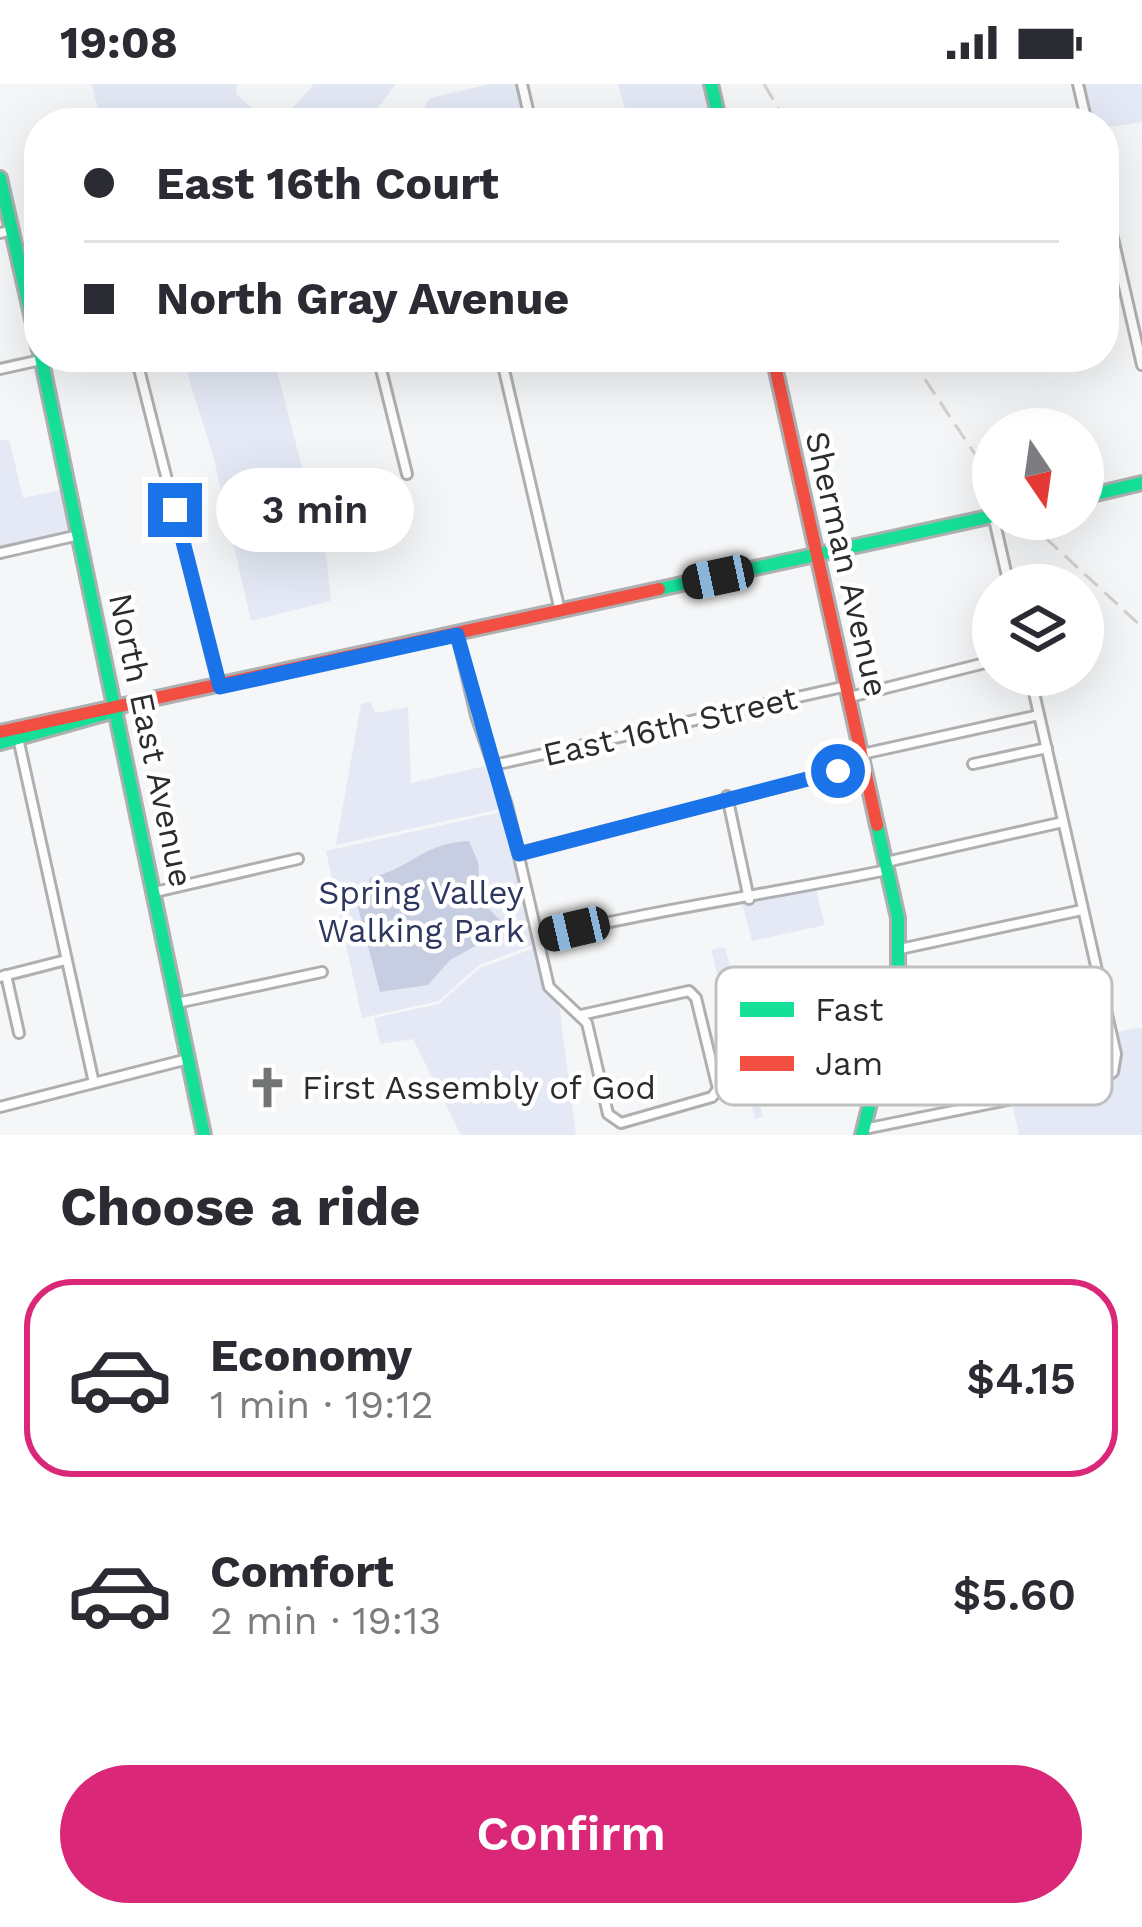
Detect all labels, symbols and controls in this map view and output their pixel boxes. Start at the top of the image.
text: 19:08 [60,16,178,69]
text: East 16th Court [156,157,499,210]
text: North Gray Avenue [156,272,569,325]
north arrow [972,408,1104,540]
map controls [972,408,1104,696]
street label: Sherman Avenue [797,427,897,701]
callout: 3 min [217,468,415,552]
route end [148,483,202,537]
text: 3 min [262,487,368,532]
car [679,552,757,602]
button: layers [972,564,1104,696]
street label: North East Avenue [101,590,201,890]
street label: East 16th Street [539,678,801,774]
route start [811,744,865,798]
park label: Spring Valley Walking Park [318,873,524,950]
car [535,903,613,955]
legend [716,967,1112,1105]
text: Fast [815,990,884,1029]
text: Jam [815,1044,883,1083]
church icon: First Assembly of God [245,1064,291,1110]
place label: First Assembly of God [302,1068,656,1107]
text: Choose a ride [60,1175,421,1238]
icon: car [66,1324,174,1432]
text: Economy [210,1329,412,1382]
text: $4.15 [967,1352,1076,1405]
text: 1 min · 19:12 [210,1382,434,1427]
icon: car [66,1540,174,1648]
text: Comfort [210,1545,394,1598]
text: $5.60 [953,1568,1076,1621]
text: 2 min · 19:13 [210,1598,441,1643]
button: Confirm [60,1765,1082,1903]

